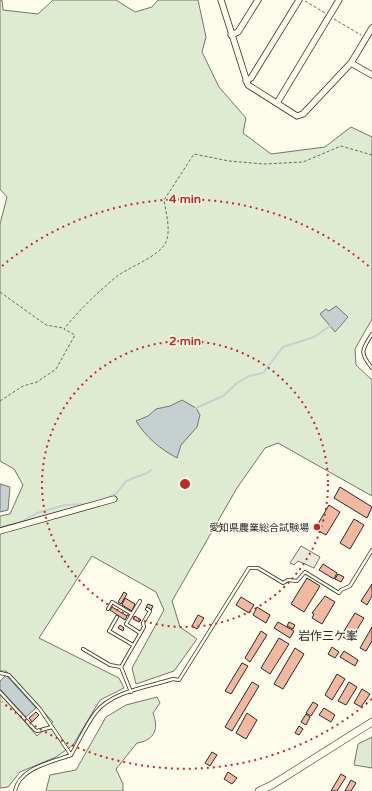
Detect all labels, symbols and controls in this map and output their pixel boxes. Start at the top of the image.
text: 4 min [169,192,201,206]
text: 2 min [169,334,201,348]
centre of rings [178,477,192,491]
place label: 愛知県農業総合試験場 [209,522,309,534]
marker: 愛知県農業総合試験場 [312,522,322,532]
district label: 岩作三ケ峯 [298,629,358,643]

